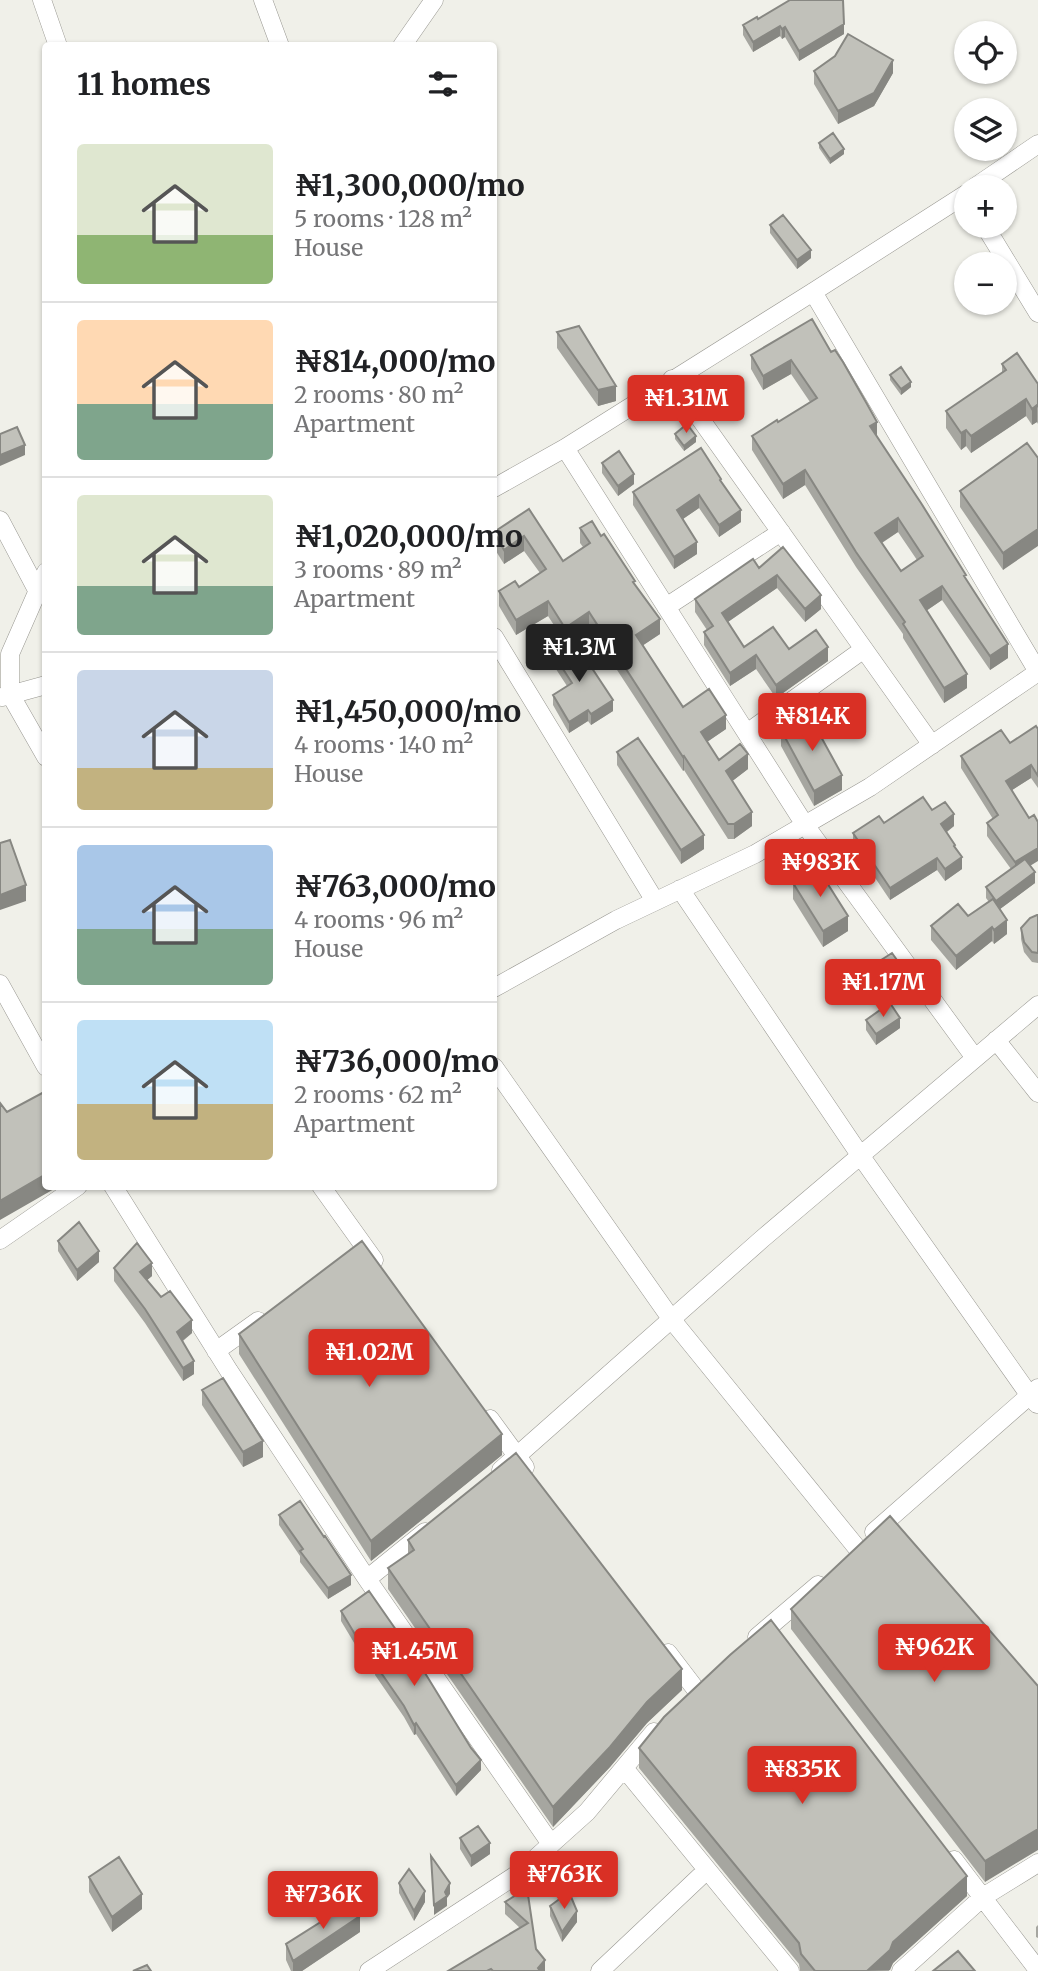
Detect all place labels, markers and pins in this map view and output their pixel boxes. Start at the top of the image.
pin: ₦1.31M [629,376,743,435]
pin: ₦1.3M [530,624,628,684]
pin: ₦814K [763,694,861,753]
pin: ₦983K [771,839,869,899]
pin: ₦1.17M [826,960,940,1019]
pin: ₦1.02M [312,1330,426,1389]
pin: ₦962K [885,1624,983,1684]
pin: ₦1.45M [357,1628,471,1688]
pin: ₦835K [753,1746,851,1806]
pin: ₦763K [515,1852,613,1911]
pin: ₦736K [274,1871,372,1931]

